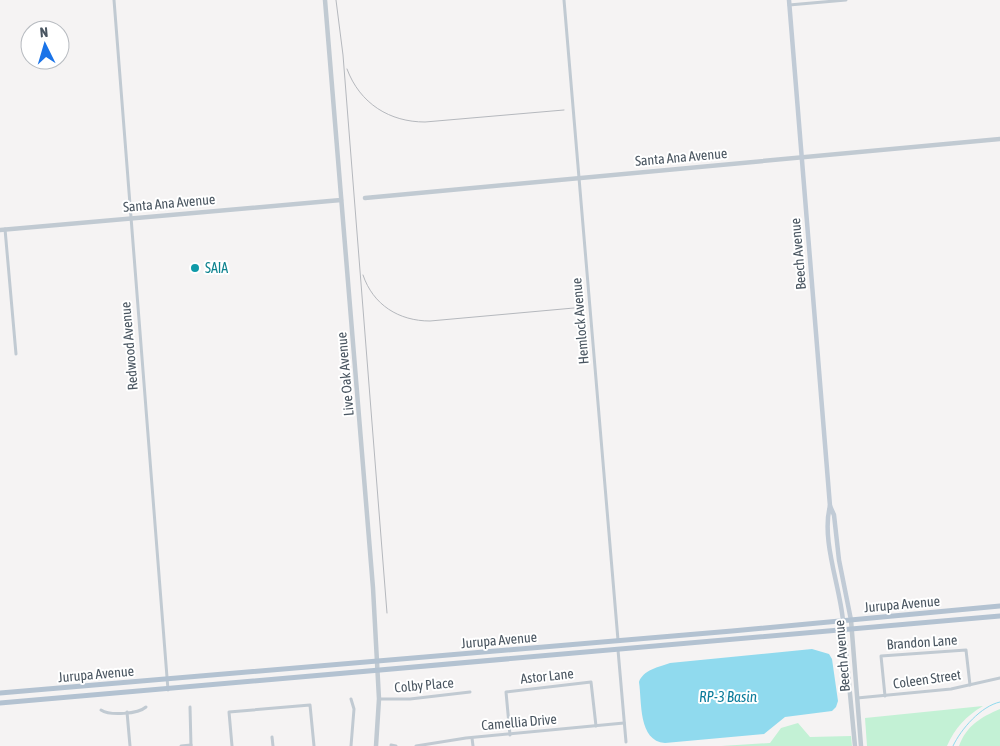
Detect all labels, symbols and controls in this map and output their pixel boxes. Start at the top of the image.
north arrow [20,20,70,70]
text: N [39,24,49,40]
street label: Santa Ana Avenue [634,145,728,169]
street label: Santa Ana Avenue [122,191,216,215]
street label: Beech Avenue [787,218,809,290]
place label: SAIA [205,260,228,276]
marker: SAIA [189,262,201,274]
street label: Hemlock Avenue [568,277,592,365]
street label: Redwood Avenue [117,301,141,391]
street label: Live Oak Avenue [333,331,357,417]
street label: Jurupa Avenue [863,593,941,615]
street label: Beech Avenue [831,620,853,692]
street label: Jurupa Avenue [460,629,538,651]
street label: Brandon Lane [886,632,958,652]
street label: Jurupa Avenue [57,663,135,685]
street label: Astor Lane [520,665,574,687]
street label: Coleen Street [892,666,962,692]
street label: Colby Place [394,674,454,696]
water label: RP-3 Basin [699,688,757,705]
street label: Camellia Drive [481,711,557,733]

